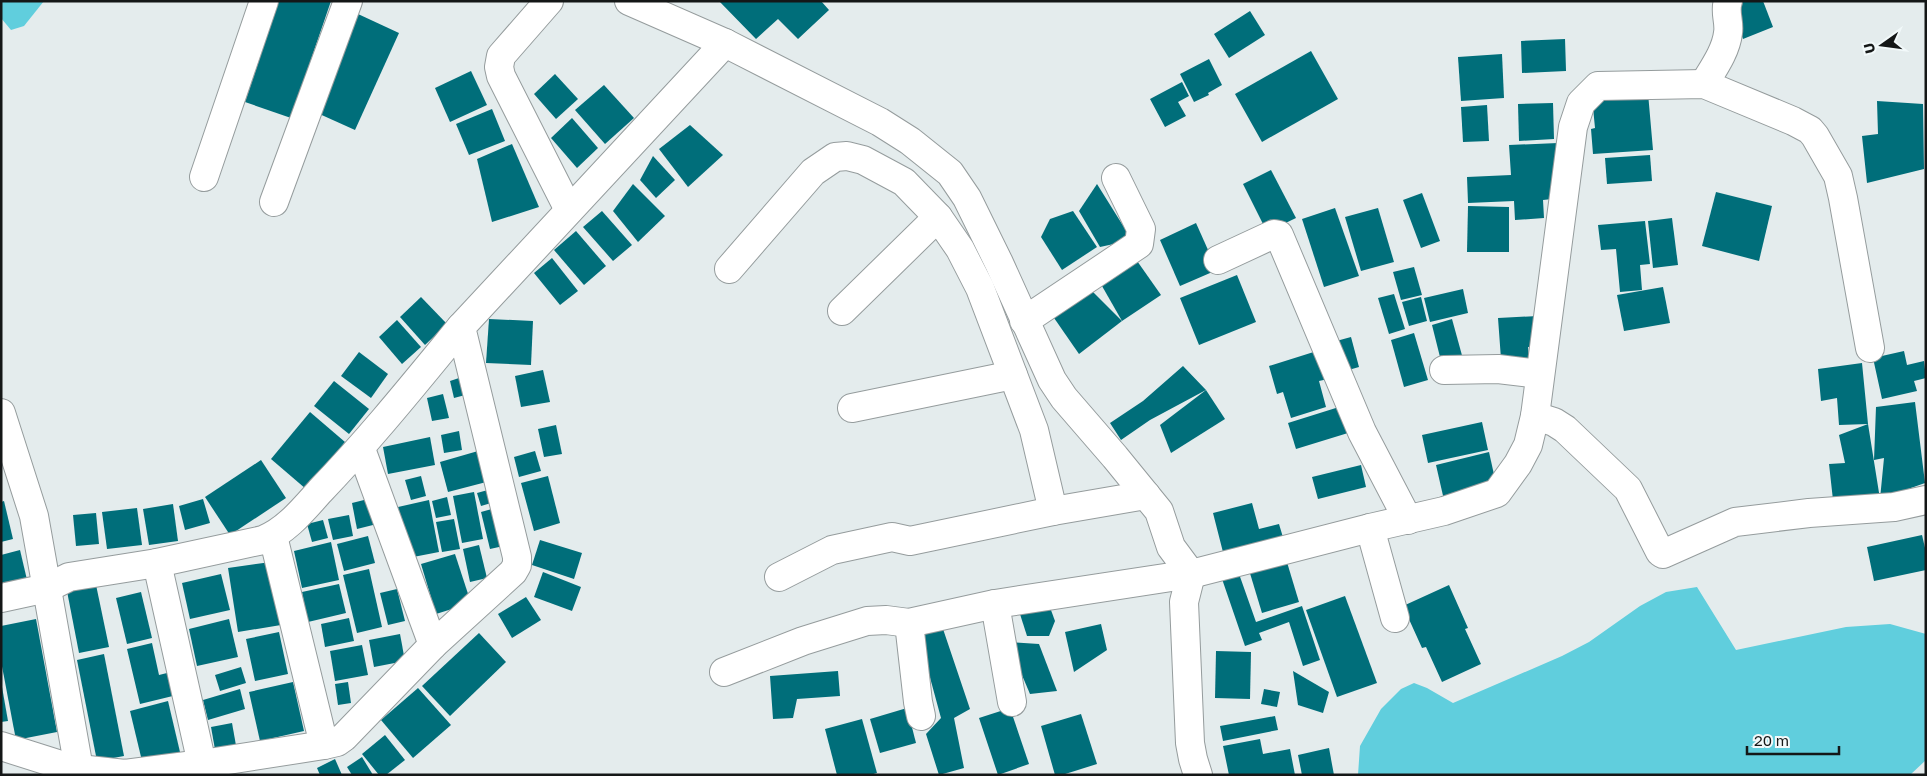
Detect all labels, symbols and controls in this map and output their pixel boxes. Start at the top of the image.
north arrow [1857,20,1907,70]
text: U [1859,41,1878,55]
scale bar [1747,724,1840,756]
text: 20 m [1754,731,1789,749]

